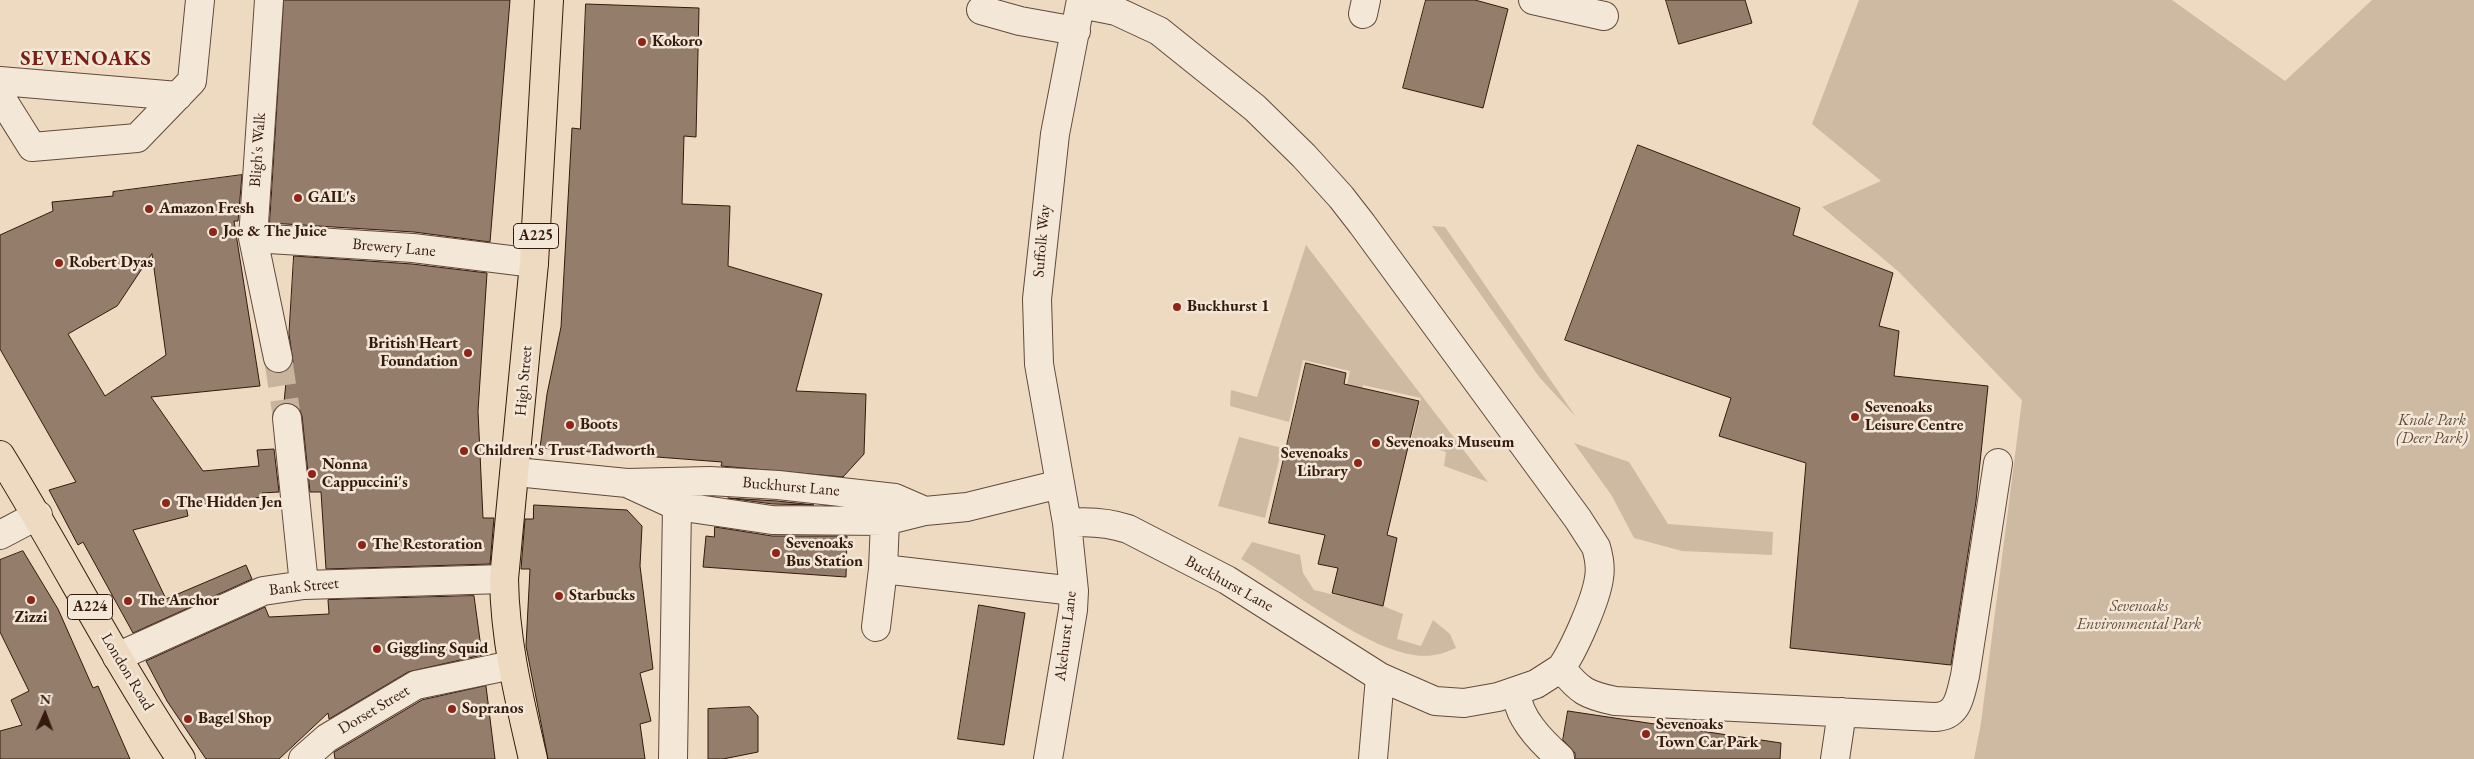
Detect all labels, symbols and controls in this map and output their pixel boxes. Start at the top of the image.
place label: Kokoro [652,32,703,52]
marker: Kokoro [636,36,648,48]
district label: SEVENOAKS [19,46,153,72]
street label: Bligh's Walk [246,112,270,188]
place label: GAIL's [308,188,356,208]
marker: GAIL's [292,192,304,204]
place label: Amazon Fresh [159,199,254,219]
marker: Amazon Fresh [143,203,155,215]
street label: Suffolk Way [1029,204,1055,278]
place label: Joe & The Juice [223,222,327,242]
road number: A225 [514,224,558,248]
marker: Joe & The Juice [207,226,219,238]
street label: Brewery Lane [351,235,437,261]
place label: Robert Dyas [69,253,153,273]
marker: Robert Dyas [53,257,65,269]
place label: Buckhurst 1 [1187,297,1269,317]
marker: Buckhurst 1 [1171,301,1183,313]
place label: British Heart Foundation [368,334,458,372]
street label: High Street [511,345,537,417]
marker: British Heart Foundation [462,347,474,359]
place label: Sevenoaks Leisure Centre [1865,398,1963,436]
marker: Sevenoaks Leisure Centre [1849,411,1861,423]
park label: Knole Park (Deer Park) [2396,411,2468,449]
place label: Boots [580,415,618,435]
marker: Boots [564,419,576,431]
place label: Sevenoaks Museum [1386,433,1514,453]
marker: Sevenoaks Museum [1370,437,1382,449]
place label: Children's Trust Tadworth [474,441,655,461]
place label: Sevenoaks Library [1281,444,1348,482]
marker: Children's Trust Tadworth [458,445,470,457]
place label: Nonna Cappuccini's [322,455,408,493]
marker: Sevenoaks Library [1352,457,1364,469]
marker: Nonna Cappuccini's [306,468,318,480]
street label: Buckhurst Lane [742,473,840,501]
place label: The Hidden Jen [176,493,282,513]
marker: The Hidden Jen [160,497,172,509]
place label: Sevenoaks Bus Station [786,534,863,572]
place label: The Restoration [372,535,483,555]
marker: The Restoration [356,539,368,551]
marker: Sevenoaks Bus Station [770,547,782,559]
street label: Buckhurst Lane [1182,552,1276,616]
street label: Bank Street [268,574,340,600]
place label: Starbucks [569,586,635,606]
marker: Starbucks [553,590,565,602]
street label: Akehurst Lane [1051,590,1081,682]
place label: The Anchor [138,591,219,611]
marker: Zizzi [25,594,37,606]
road number: A224 [68,594,112,620]
marker: The Anchor [122,595,134,607]
park label: Sevenoaks Environmental Park [2077,597,2201,635]
place label: Zizzi [15,608,47,628]
street label: London Road [96,630,158,714]
place label: Giggling Squid [387,639,488,659]
marker: Giggling Squid [371,643,383,655]
street label: Dorset Street [335,681,413,739]
north arrow [20,689,70,739]
text: N [40,690,51,708]
place label: Sopranos [462,699,523,719]
marker: Sopranos [446,703,458,715]
place label: Bagel Shop [198,709,272,729]
marker: Bagel Shop [182,713,194,725]
place label: Sevenoaks Town Car Park [1656,715,1759,753]
marker: Sevenoaks Town Car Park [1640,728,1652,740]

